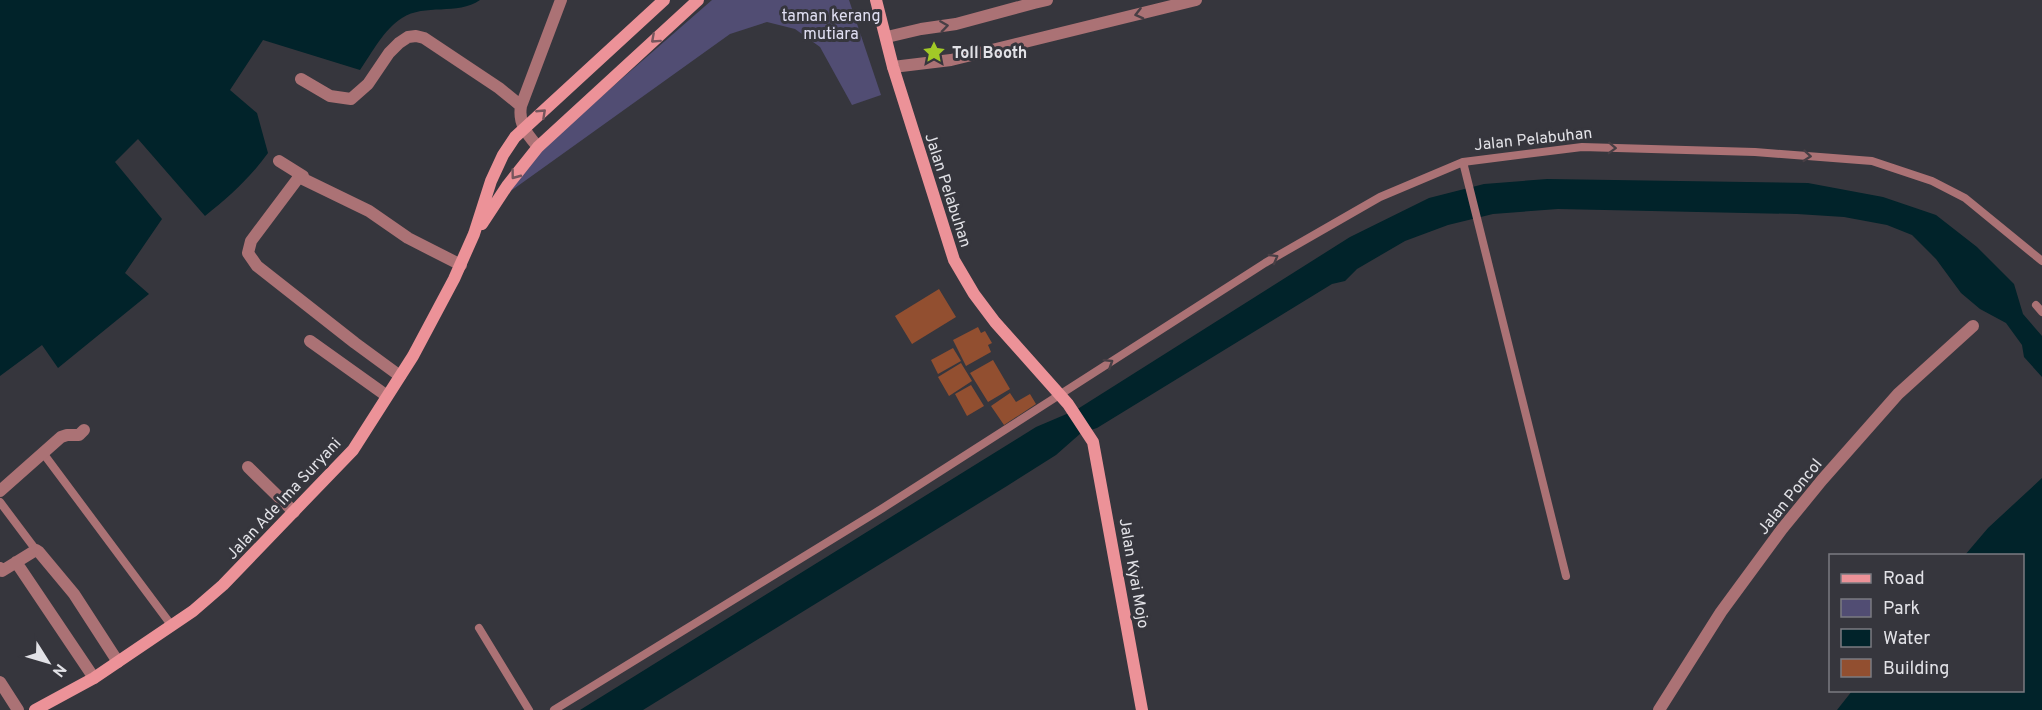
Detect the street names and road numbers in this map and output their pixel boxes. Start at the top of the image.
street label: Jalan Pelabuhan [1473,124,1593,156]
street label: Jalan Pelabuhan [919,131,975,250]
street label: Jalan Ade Ima Suryani [223,434,346,564]
street label: Jalan Poncol [1754,455,1827,539]
street label: Jalan Kyai Mojo [1113,517,1153,630]

